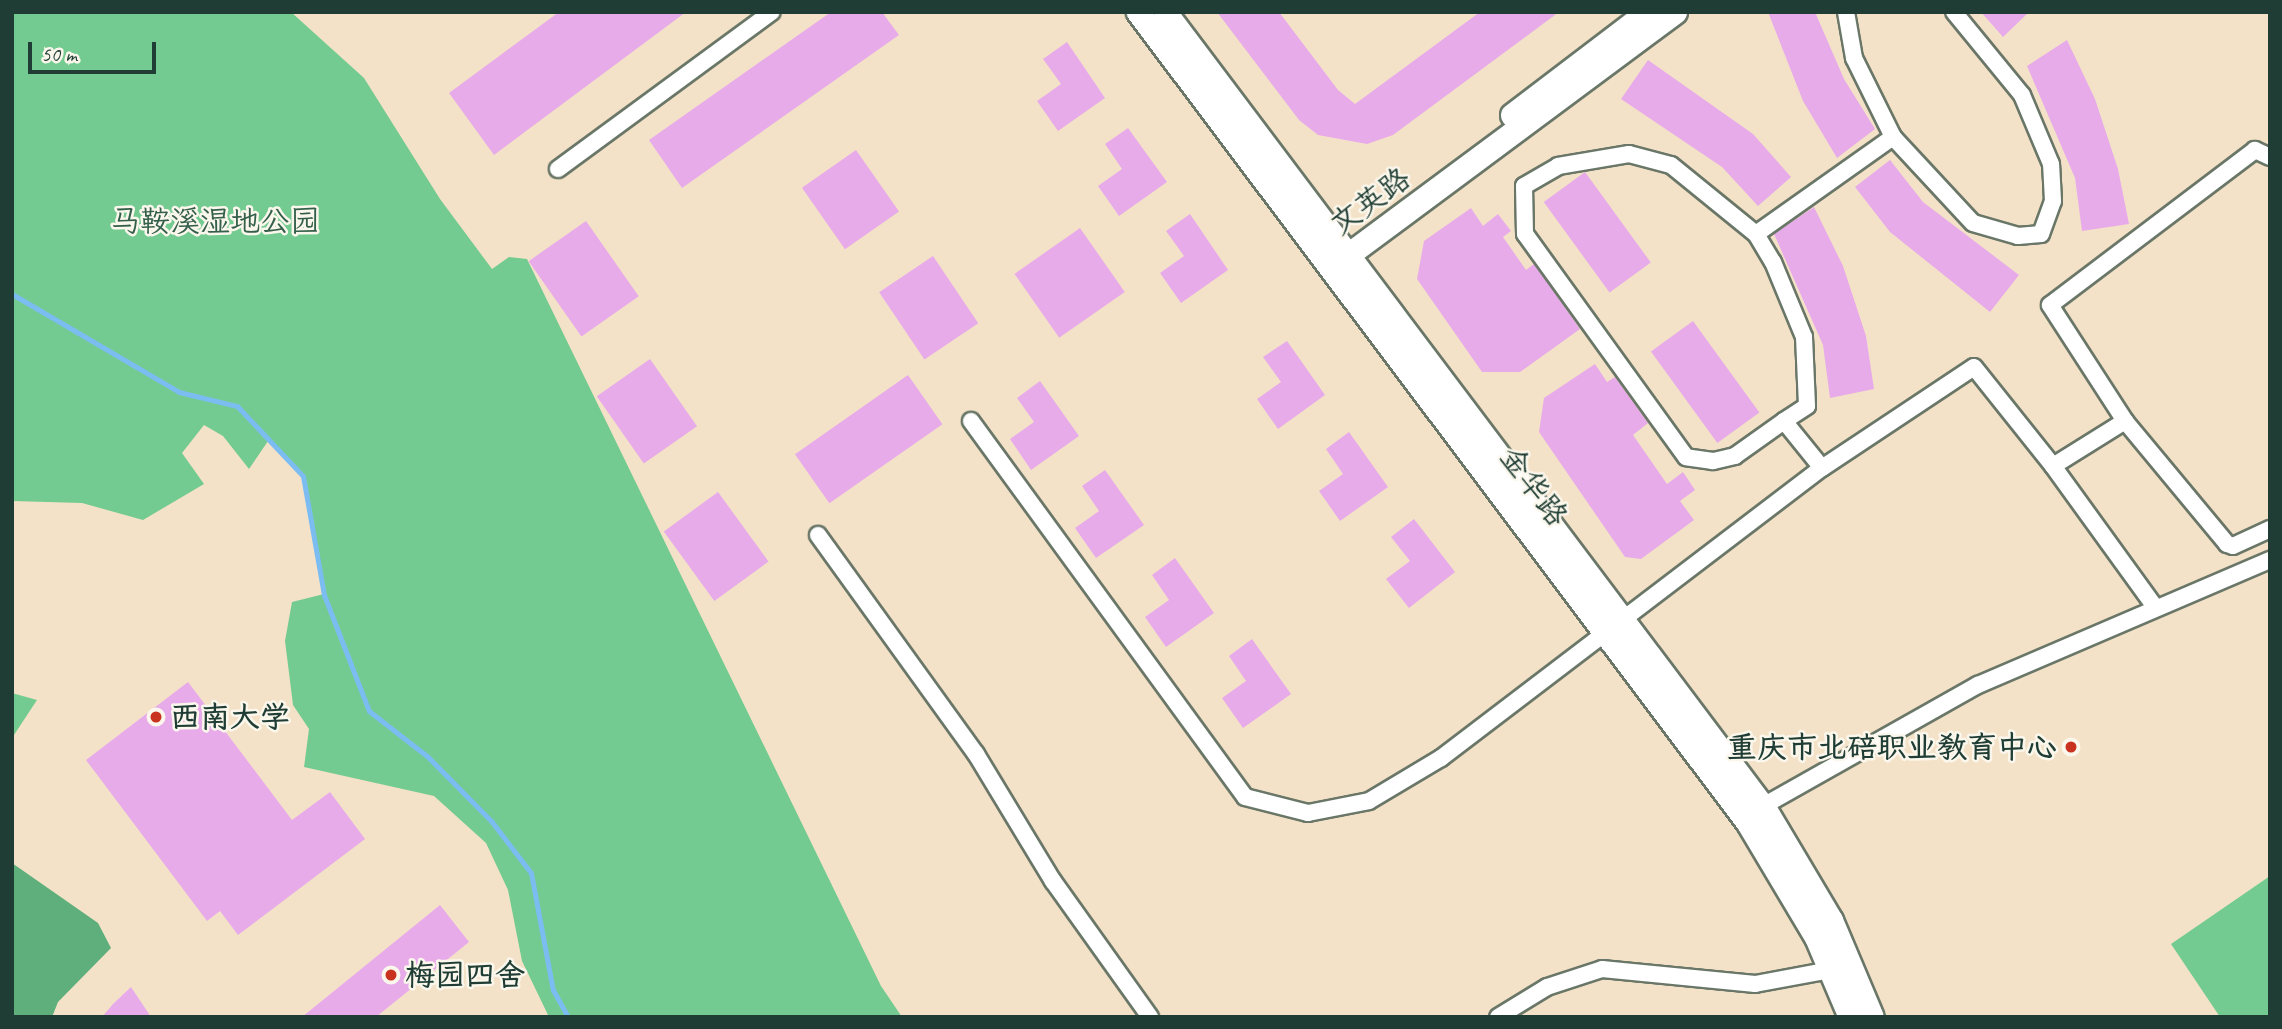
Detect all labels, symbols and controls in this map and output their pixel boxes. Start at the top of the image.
scale bar [32,28,159,72]
text: 50 m [41,41,77,67]
street label: 文英路 [1323,160,1417,242]
park label: 马鞍溪湿地公园 [110,203,320,239]
street label: 金华路 [1493,439,1575,533]
place label: 西南大学 [170,699,290,735]
marker: 西南大学 [148,709,164,725]
place label: 重庆市北碚职业教育中心 [1727,729,2057,765]
marker: 重庆市北碚职业教育中心 [2063,739,2079,755]
place label: 梅园四舍 [405,957,525,993]
marker: 梅园四舍 [383,967,399,983]

